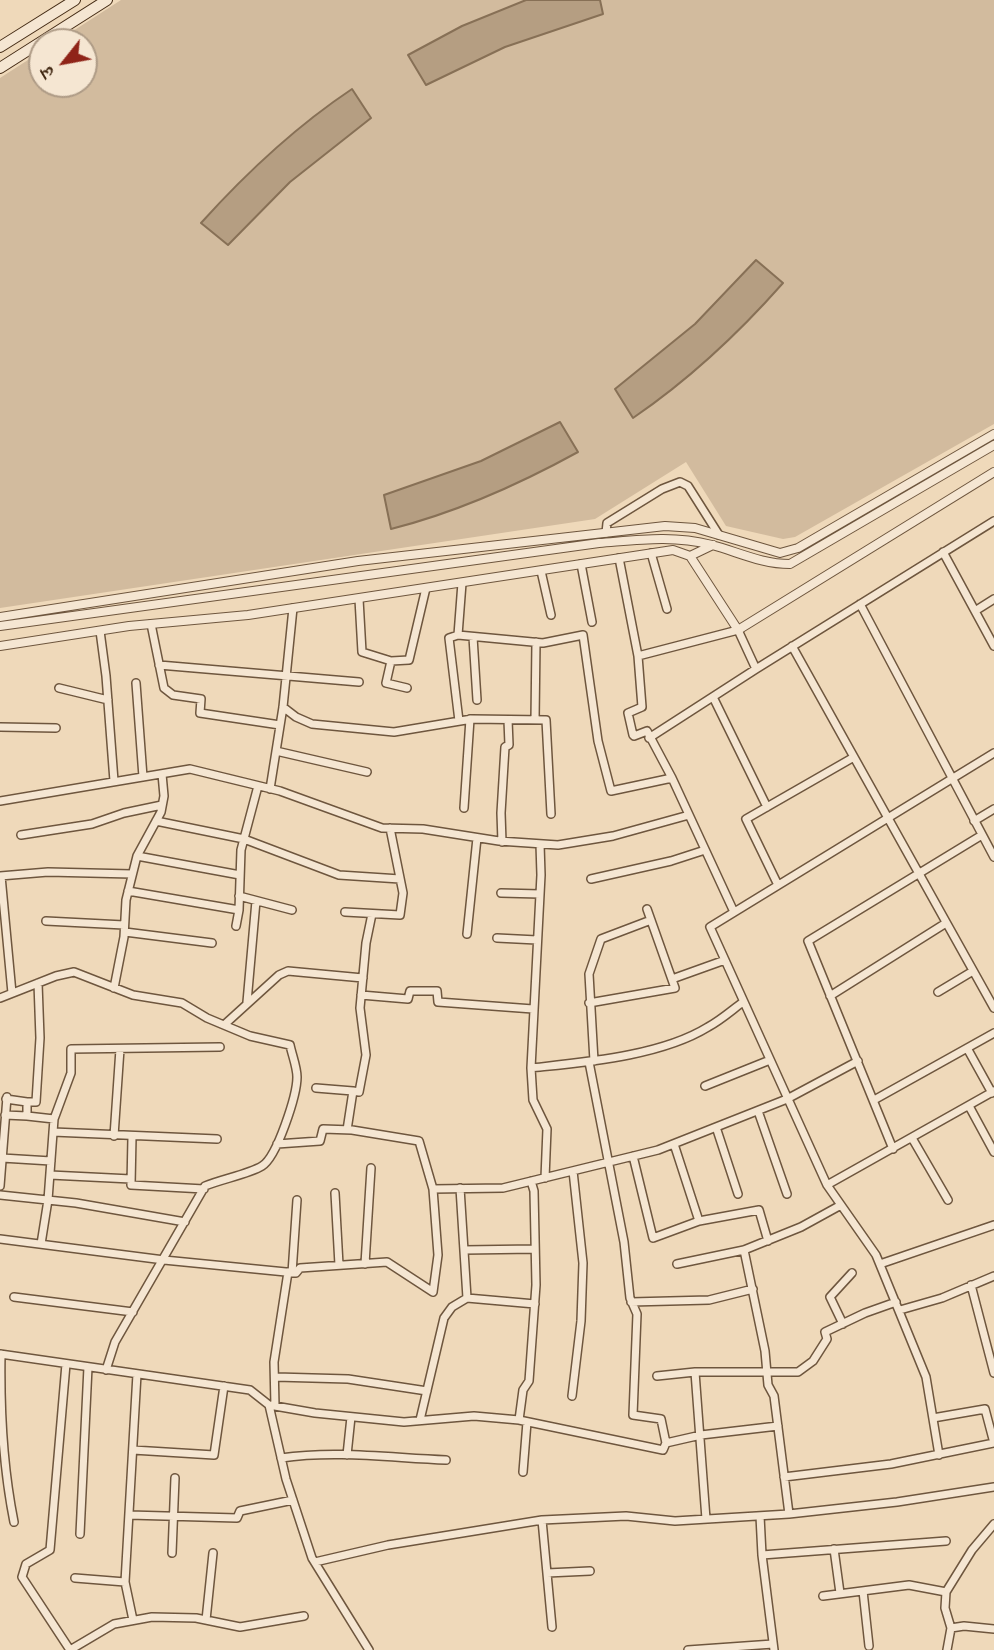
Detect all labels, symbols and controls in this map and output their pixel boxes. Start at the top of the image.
north arrow [28,28,98,98]
text: उ [32,61,61,84]

